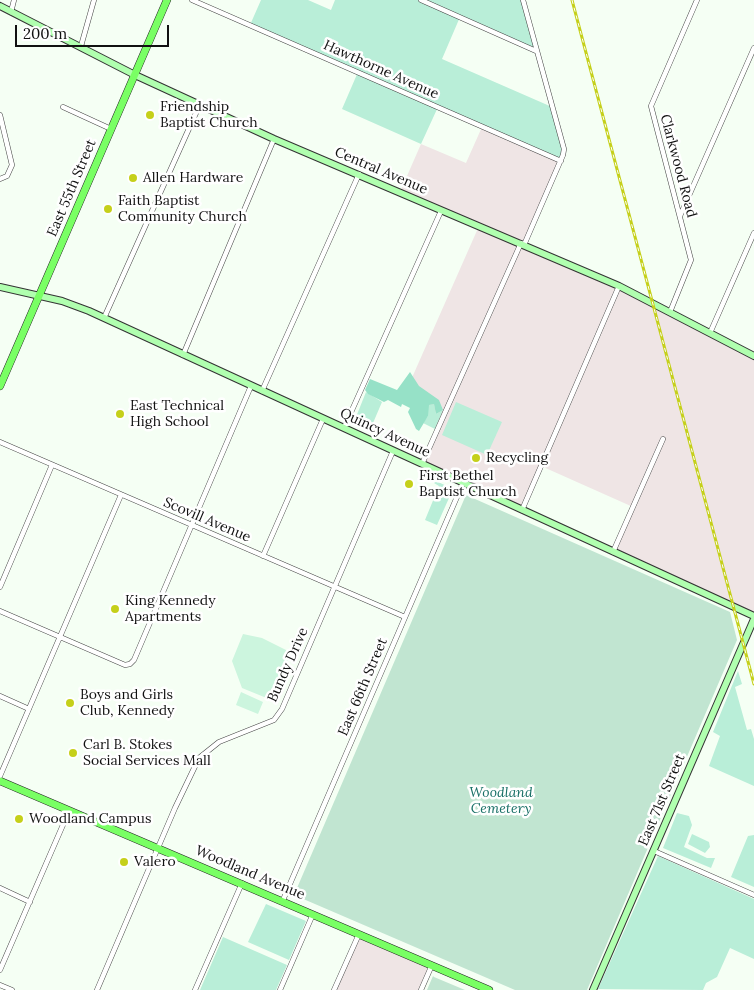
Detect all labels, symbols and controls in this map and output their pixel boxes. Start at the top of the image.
scale bar [18,15,171,47]
text: 200 m [23,24,67,43]
street label: Hawthorne Avenue [321,37,441,103]
place label: Friendship Baptist Church [160,99,258,132]
marker: Friendship Baptist Church [144,109,156,121]
street label: Clarkwood Road [656,112,700,220]
street label: East 55th Street [44,137,100,239]
street label: Central Avenue [332,144,430,198]
place label: Allen Hardware [143,170,243,186]
marker: Allen Hardware [127,172,139,184]
place label: Faith Baptist Community Church [118,193,247,226]
marker: Faith Baptist Community Church [102,203,114,215]
place label: East Technical High School [130,398,224,431]
street label: Quincy Avenue [337,405,433,461]
marker: East Technical High School [114,408,126,420]
place label: Recycling [486,450,548,466]
marker: Recycling [470,452,482,464]
place label: First Bethel Baptist Church [419,468,517,501]
marker: First Bethel Baptist Church [403,478,415,490]
street label: Scovill Avenue [161,494,253,546]
place label: King Kennedy Apartments [125,593,216,626]
marker: King Kennedy Apartments [109,603,121,615]
street label: Bundy Drive [264,625,312,705]
street label: East 66th Street [335,635,391,739]
place label: Boys and Girls Club, Kennedy [80,687,174,720]
marker: Boys and Girls Club, Kennedy [64,697,76,709]
place label: Carl B. Stokes Social Services Mall [83,737,211,770]
marker: Carl B. Stokes Social Services Mall [67,747,79,759]
street label: East 71st Street [635,751,689,849]
park label: Woodland Cemetery [469,785,533,818]
place label: Woodland Campus [29,811,151,827]
marker: Woodland Campus [13,813,25,825]
street label: Woodland Avenue [193,842,307,904]
place label: Valero [134,854,176,870]
marker: Valero [118,856,130,868]

